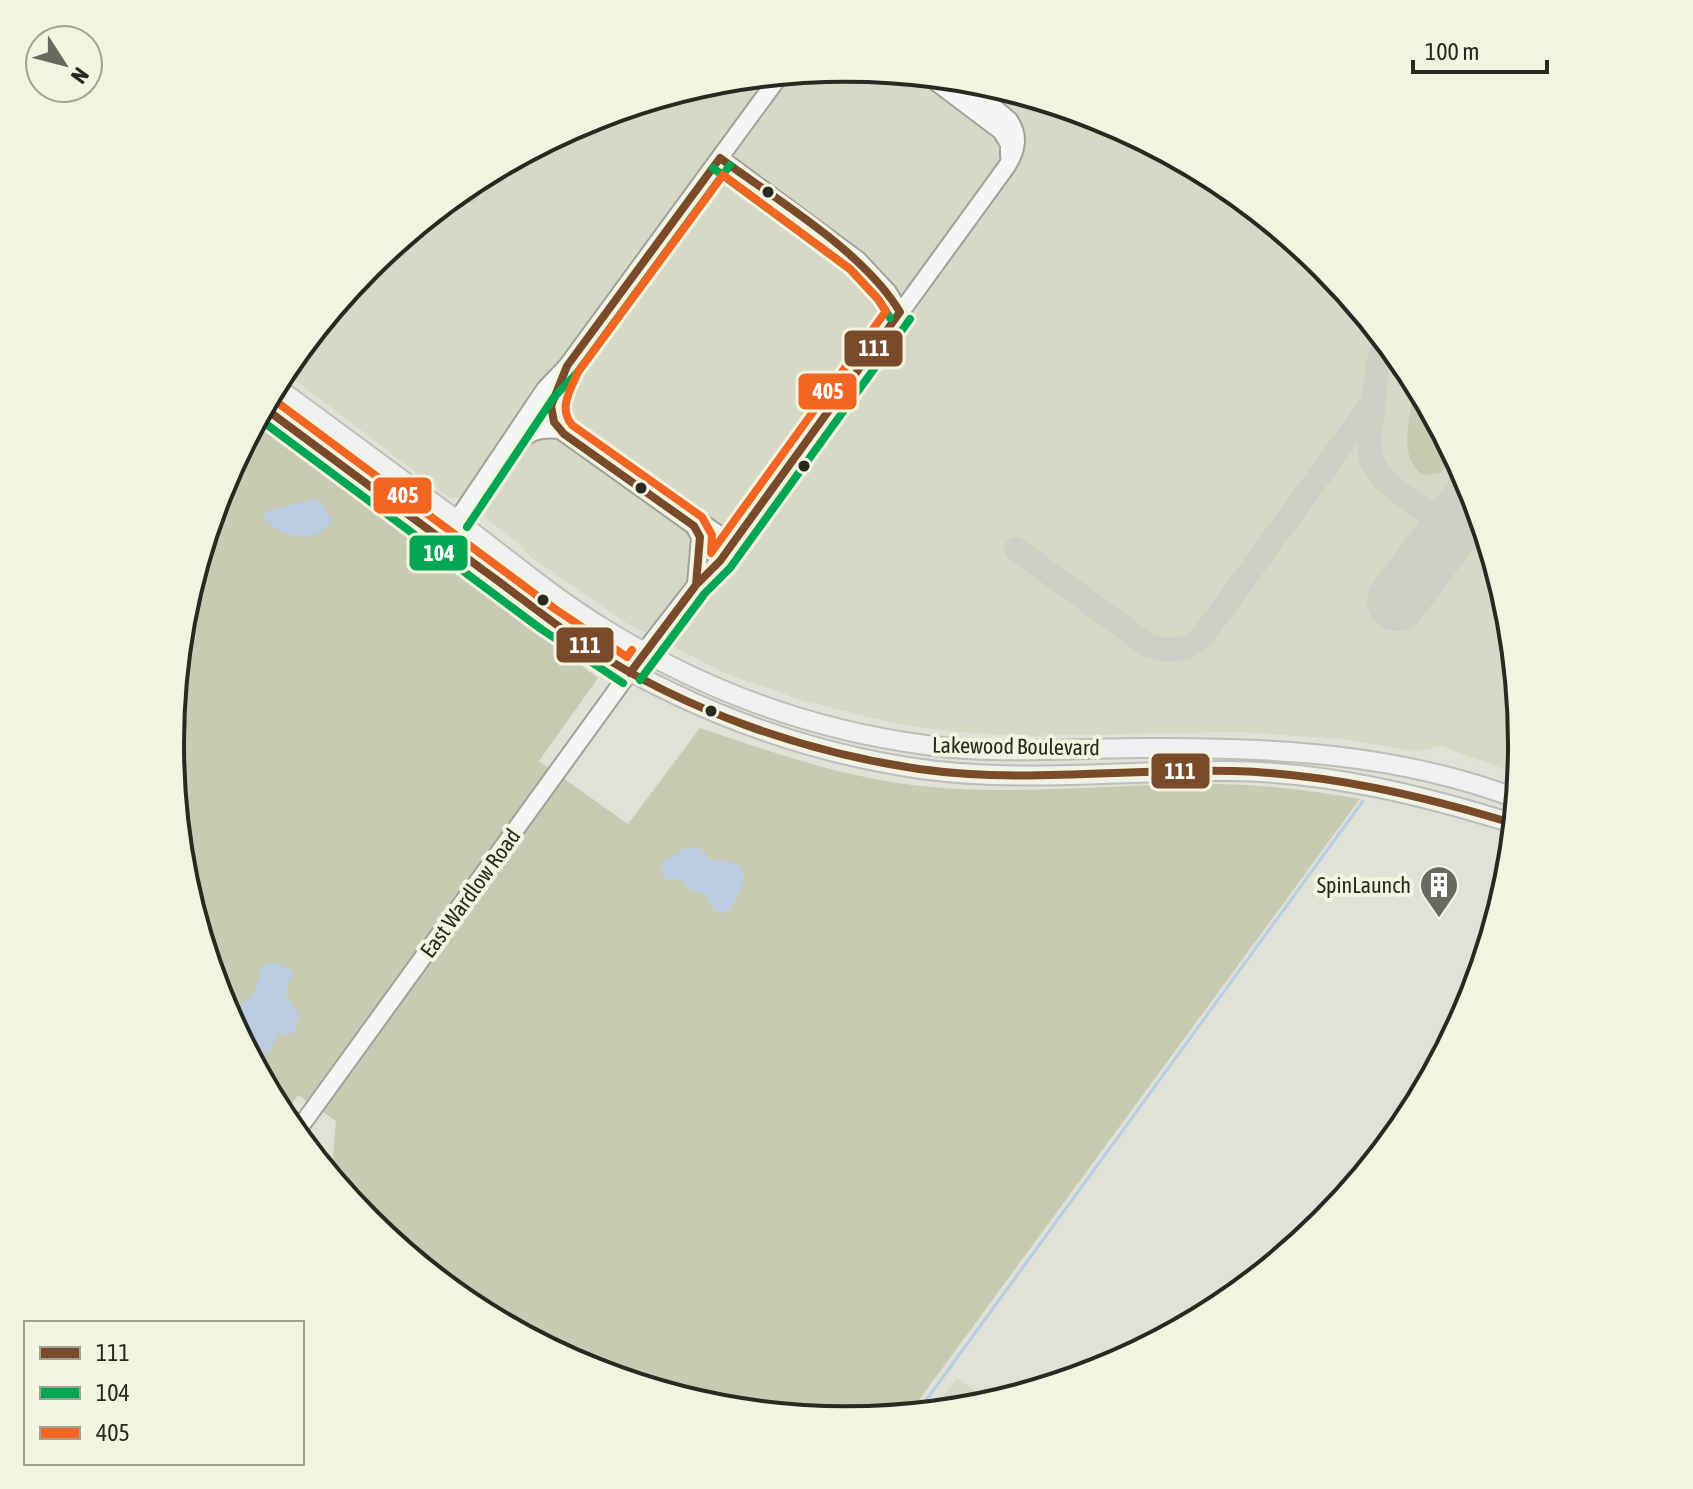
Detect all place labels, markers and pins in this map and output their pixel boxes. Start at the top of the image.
unlabelled marker [760,184,776,200]
unlabelled marker [796,458,812,474]
unlabelled marker [633,480,649,496]
unlabelled marker [535,592,551,608]
unlabelled marker [703,703,719,719]
building icon: SpinLaunch [1418,864,1460,919]
place label: SpinLaunch [1317,872,1411,898]

